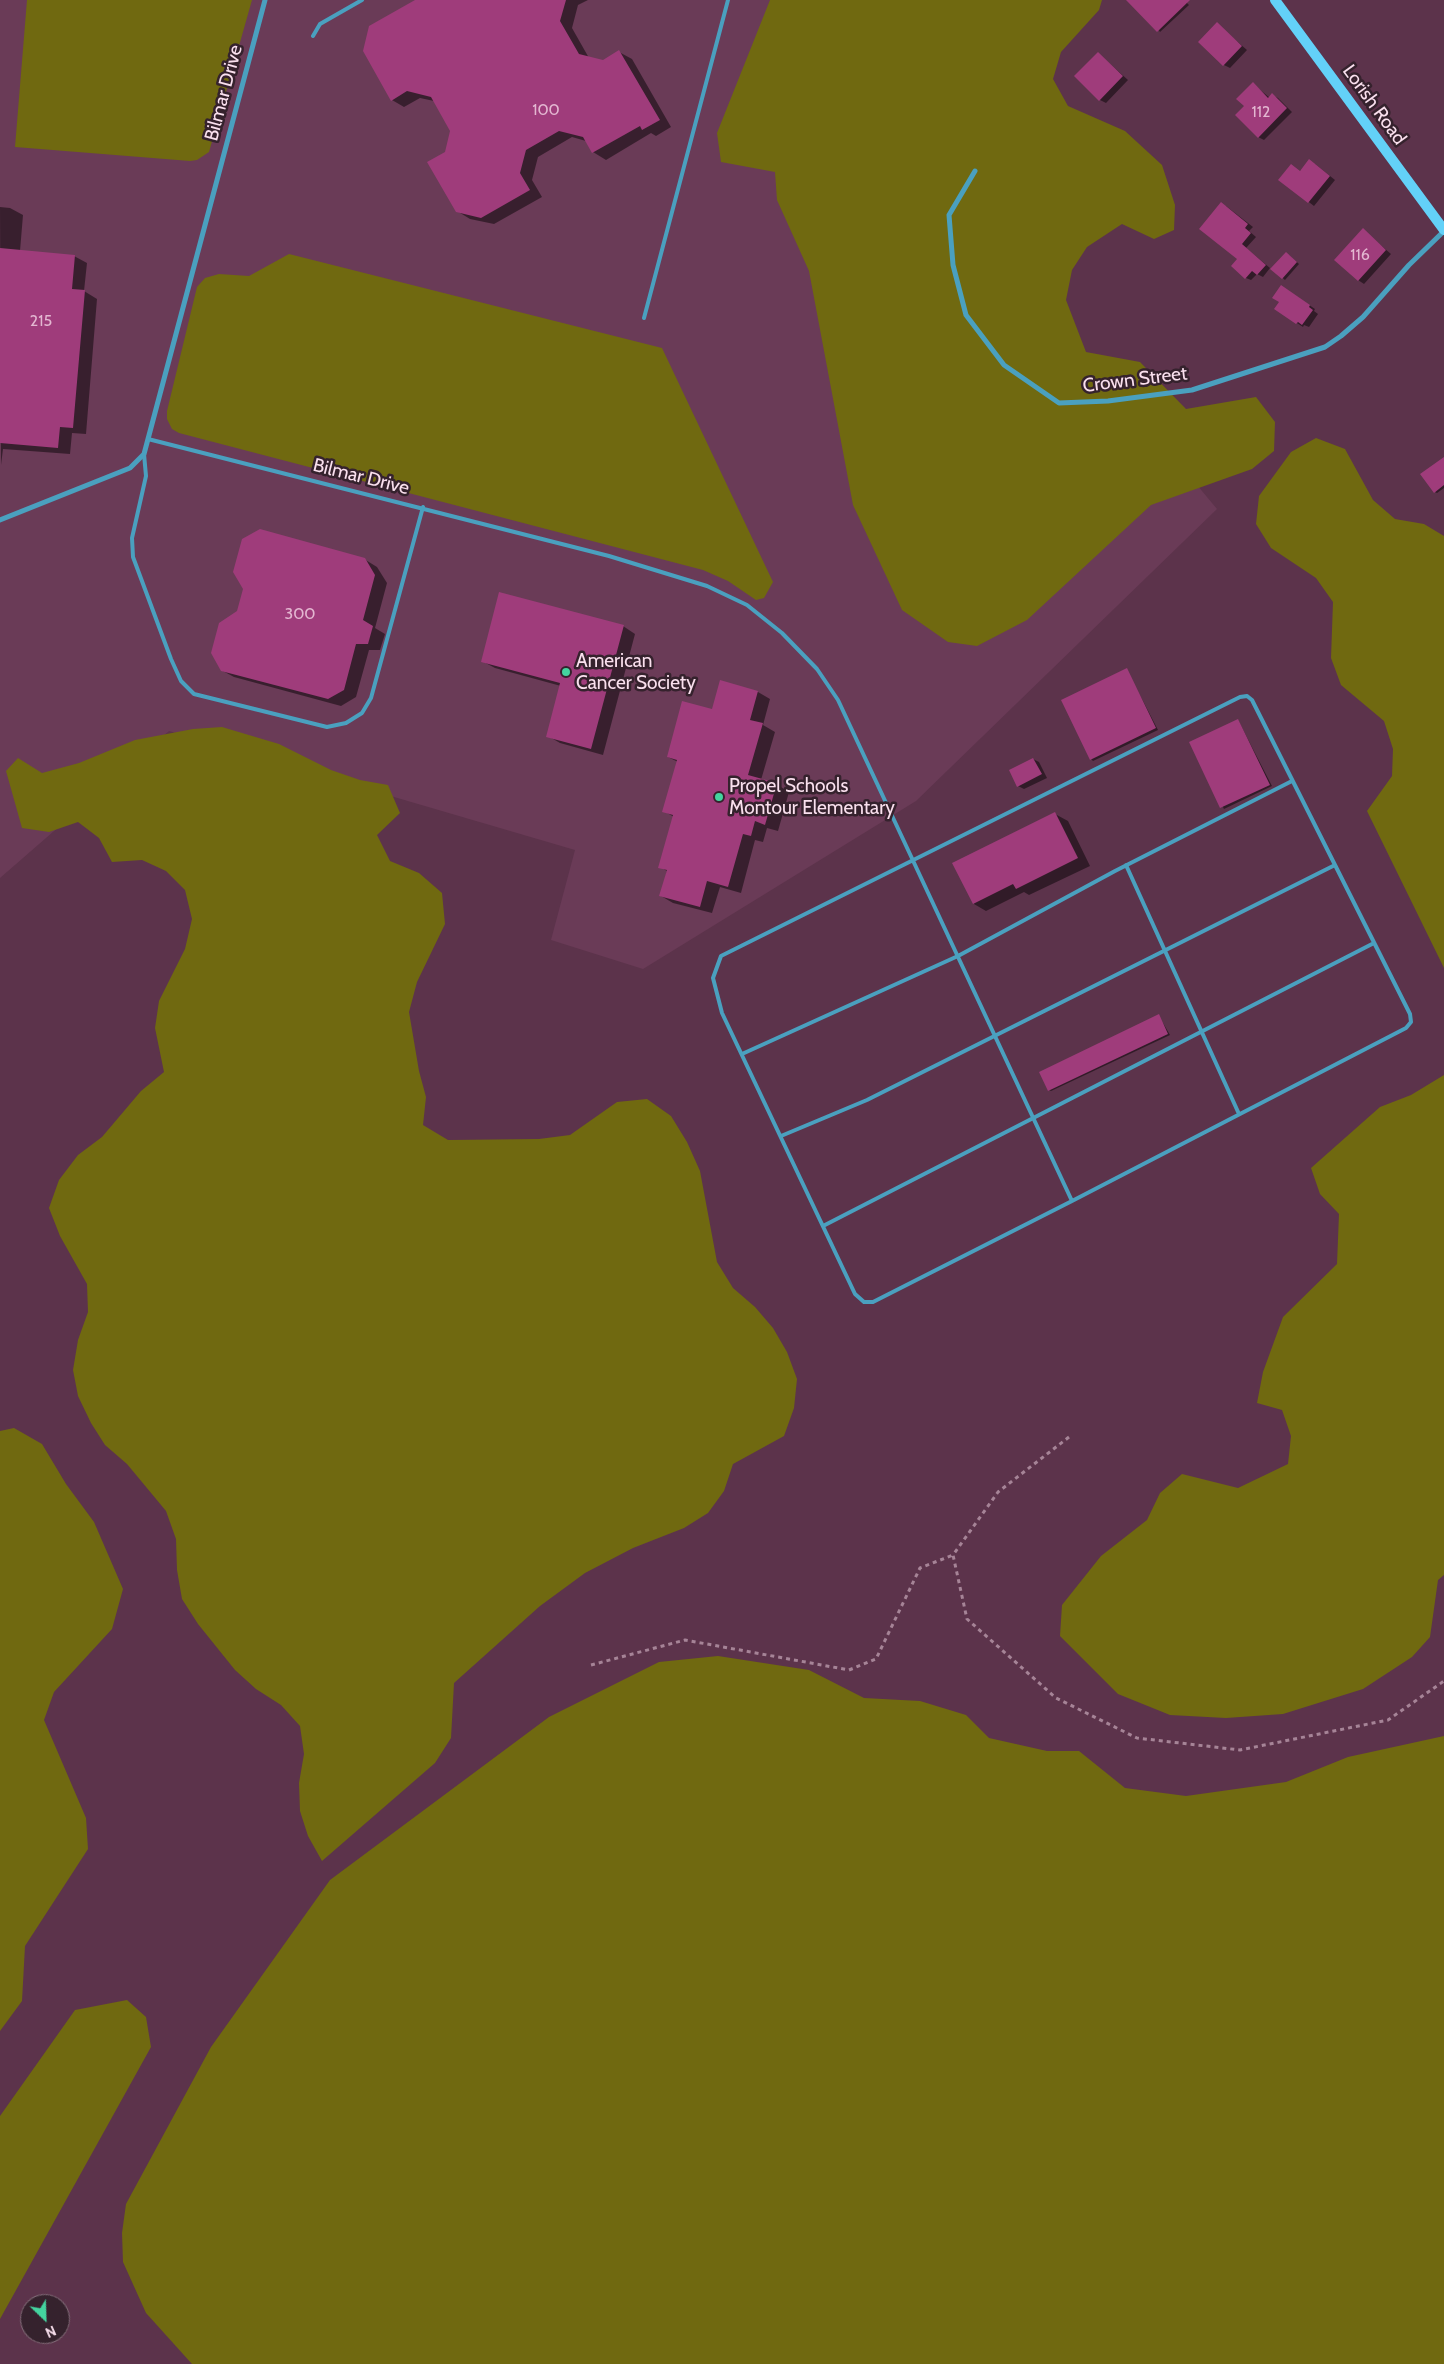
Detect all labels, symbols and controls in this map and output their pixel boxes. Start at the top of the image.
street label: Bilmar Drive [200,43,248,143]
street label: Lorish Road [1337,60,1411,150]
house number: 100 [532,100,560,120]
house number: 112 [1252,102,1270,122]
house number: 116 [1350,245,1370,265]
house number: 215 [30,311,52,331]
street label: Crown Street [1081,362,1189,398]
street label: Bilmar Drive [310,454,412,500]
house number: 300 [285,604,315,624]
place label: American Cancer Society [576,650,696,694]
marker: American Cancer Society [560,666,572,678]
place label: Propel Schools Montour Elementary [729,775,895,819]
marker: Propel Schools Montour Elementary [713,791,725,803]
north arrow [20,2294,70,2344]
text: N [43,2322,59,2342]

